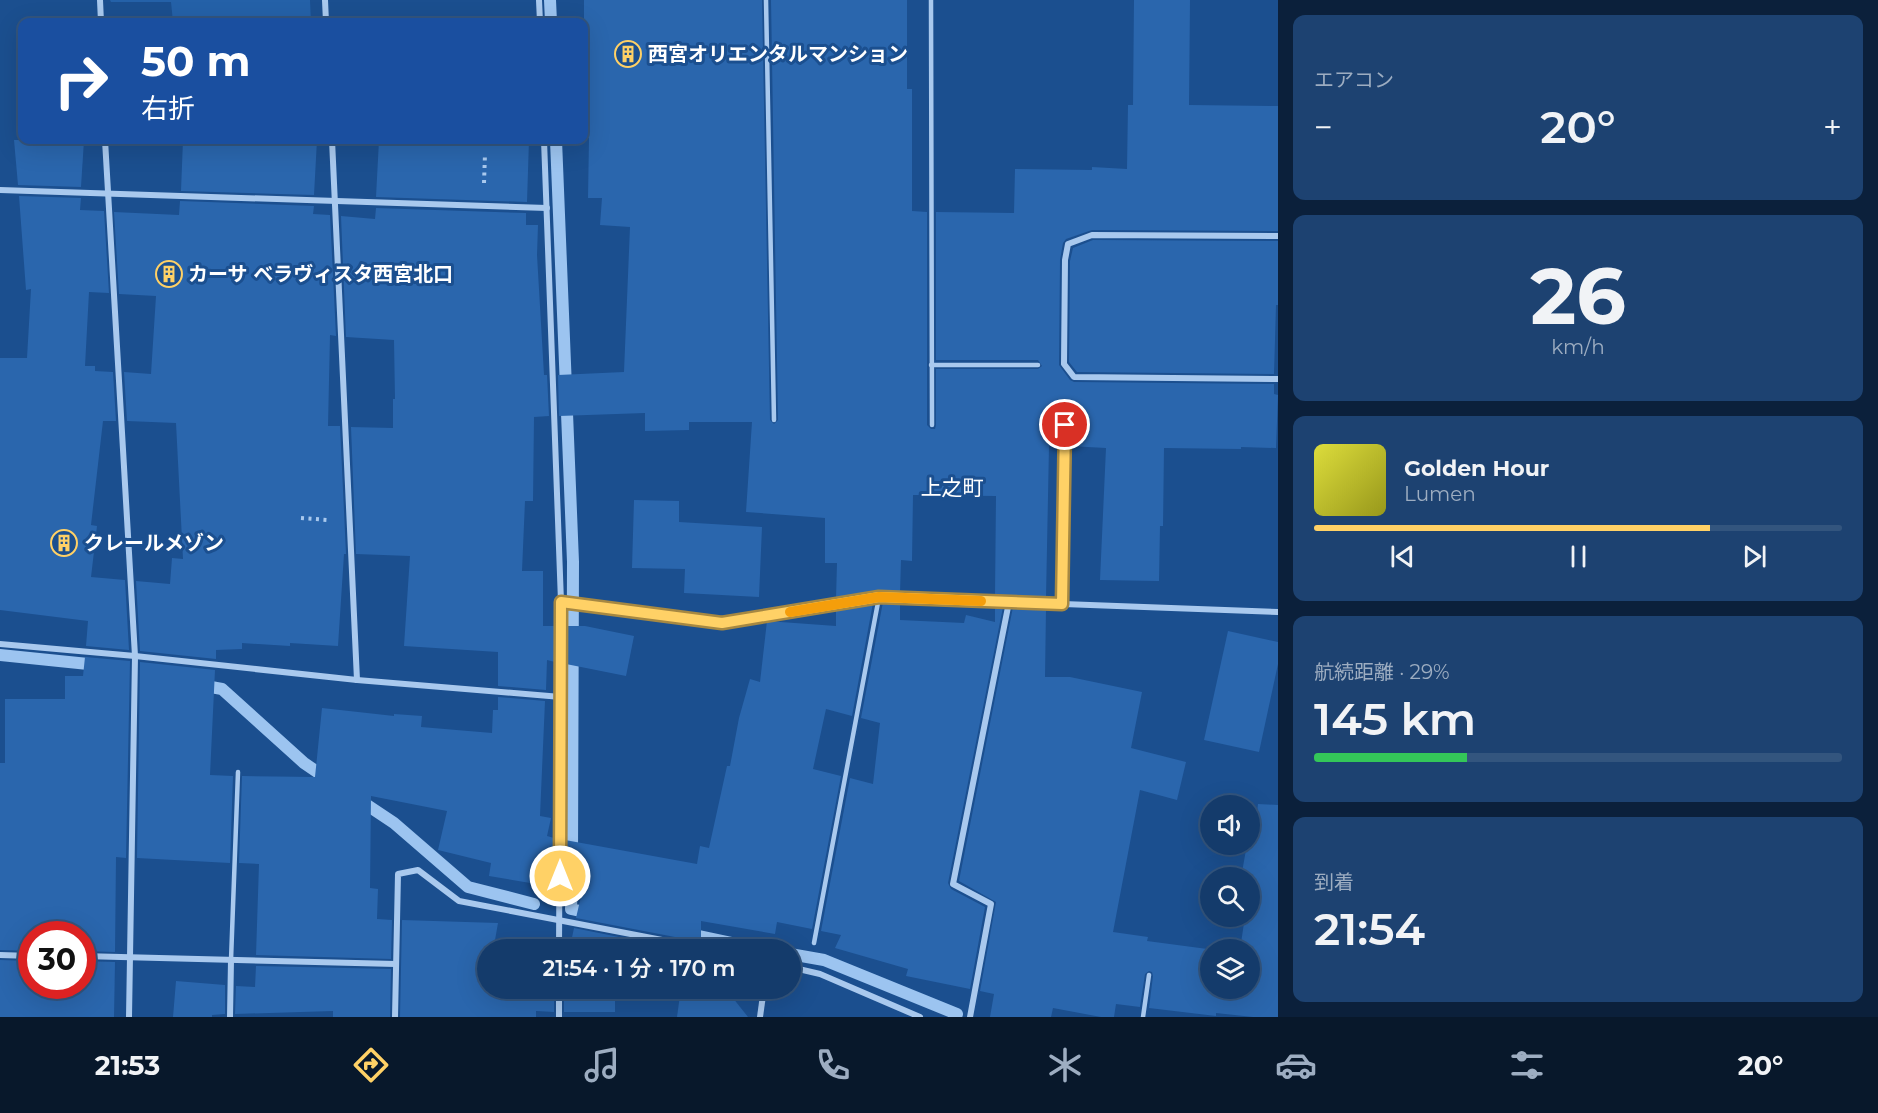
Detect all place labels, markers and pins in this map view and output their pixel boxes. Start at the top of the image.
building icon: 西宮オリエンタルマンション [613,39,643,69]
place label: 西宮オリエンタルマンション [648,42,908,66]
building icon: カーサ ベラヴィスタ西宮北口 [154,259,184,289]
place label: カーサ ベラヴィスタ西宮北口 [188,262,453,286]
pin [1039,399,1090,450]
building icon: クレールメゾン [49,528,79,558]
place label: クレールメゾン [84,531,224,555]

